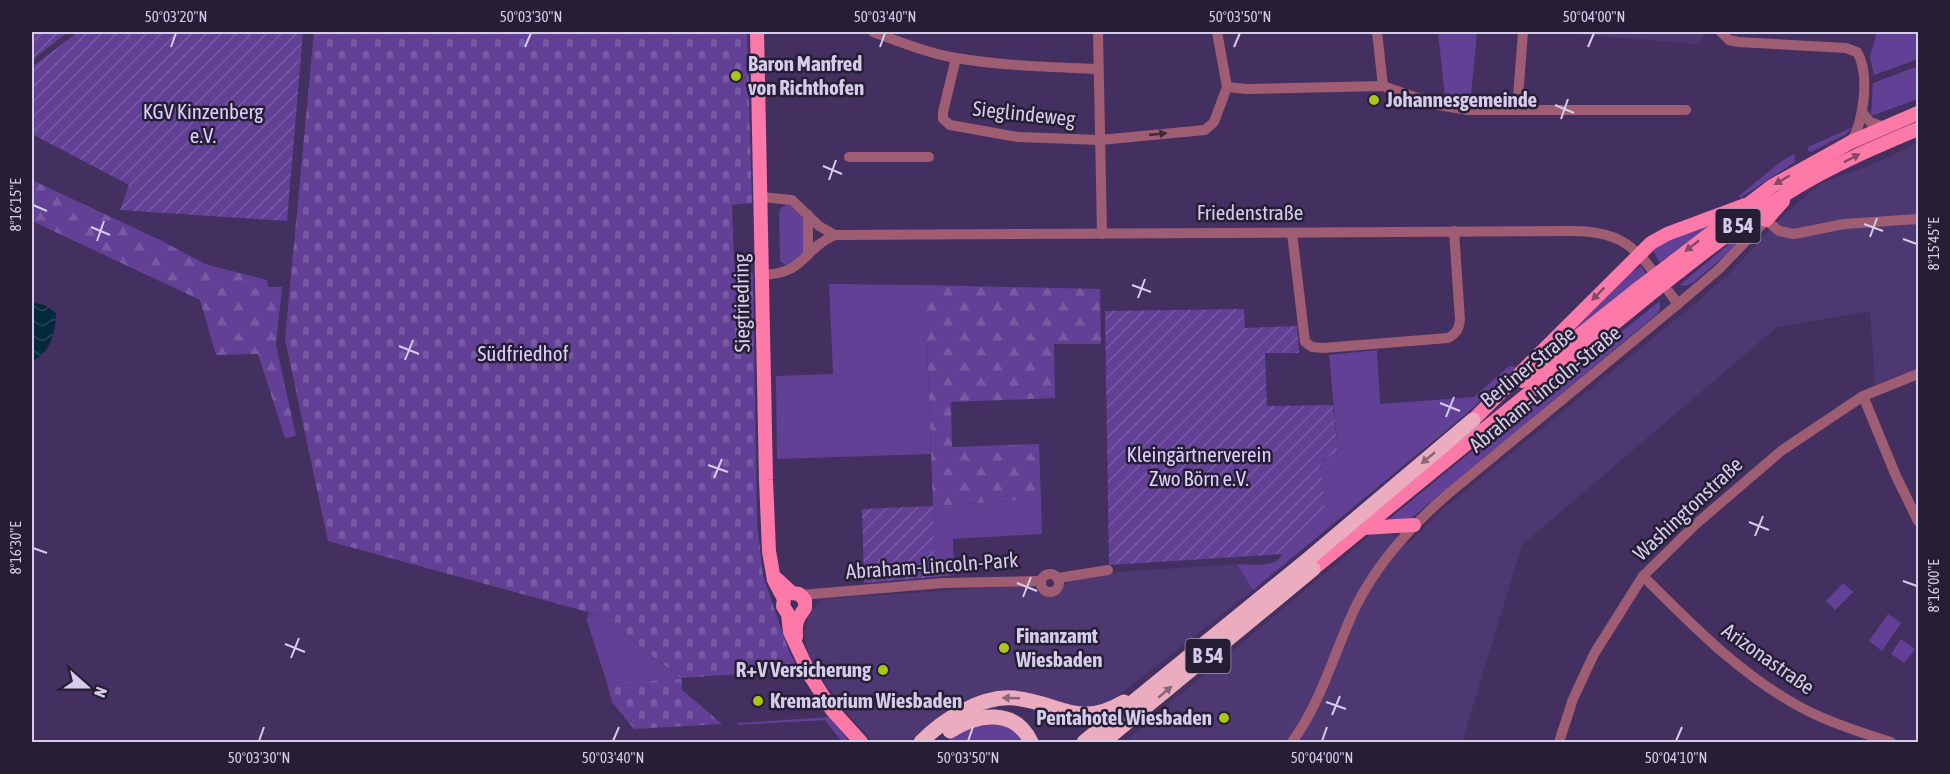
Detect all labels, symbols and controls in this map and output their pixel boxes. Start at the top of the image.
text: 50°03'20"N [145,8,207,25]
text: 50°03'30"N [500,8,562,25]
text: 50°03'40"N [854,8,916,25]
text: 50°03'50"N [1209,8,1271,25]
text: 50°04'00"N [1563,8,1625,25]
place label: Baron Manfred von Richthofen [748,51,864,99]
marker: Baron Manfred von Richthofen [729,69,743,83]
place label: Johannesgemeinde [1385,87,1537,111]
marker: Johannesgemeinde [1367,93,1381,107]
street label: Sieglindeweg [972,96,1077,130]
park label: KGV Kinzenberg e.V. [143,99,263,147]
one-way arrow [1149,129,1168,139]
one-way arrow [1843,153,1860,163]
one-way arrow [1774,175,1790,186]
text: 8°16'15"E [7,178,24,232]
street label: Friedenstraße [1197,200,1303,224]
road number: B 54 [1716,209,1760,243]
text: 8°15'45"E [1925,217,1942,271]
one-way arrow [1685,240,1700,252]
street label: Siegfriedring [728,253,754,353]
one-way arrow [1591,287,1605,302]
street label: Abraham-Lincoln-Straße [1464,320,1625,457]
street label: Berliner Straße [1475,321,1579,412]
park label: Südfriedhof [478,341,569,365]
park label: Kleingärtnerverein Zwo Börn e.V. [1126,442,1272,490]
one-way arrow [1421,451,1436,464]
street label: Washingtonstraße [1628,452,1747,565]
text: 8°16'30"E [7,521,24,575]
street label: Abraham-Lincoln-Park [845,547,1019,583]
text: 8°16'00"E [1925,559,1942,613]
street label: Arizonastraße [1718,618,1819,699]
place label: Finanzamt Wiesbaden [1015,623,1102,671]
road number: B 54 [1186,639,1230,673]
marker: Finanzamt Wiesbaden [997,641,1011,655]
north arrow [57,657,117,717]
place label: R+V Versicherung [736,657,872,681]
marker: R+V Versicherung [876,663,890,677]
text: N [91,685,111,700]
one-way arrow [1157,685,1173,698]
place label: Krematorium Wiesbaden [770,688,962,712]
marker: Krematorium Wiesbaden [751,694,765,708]
one-way arrow [1001,694,1020,703]
place label: Pentahotel Wiesbaden [1036,705,1212,729]
marker: Pentahotel Wiesbaden [1217,711,1231,725]
text: 50°03'30"N [228,749,290,766]
text: 50°03'40"N [582,749,644,766]
text: 50°03'50"N [937,749,999,766]
text: 50°04'00"N [1291,749,1353,766]
text: 50°04'10"N [1645,749,1707,766]

